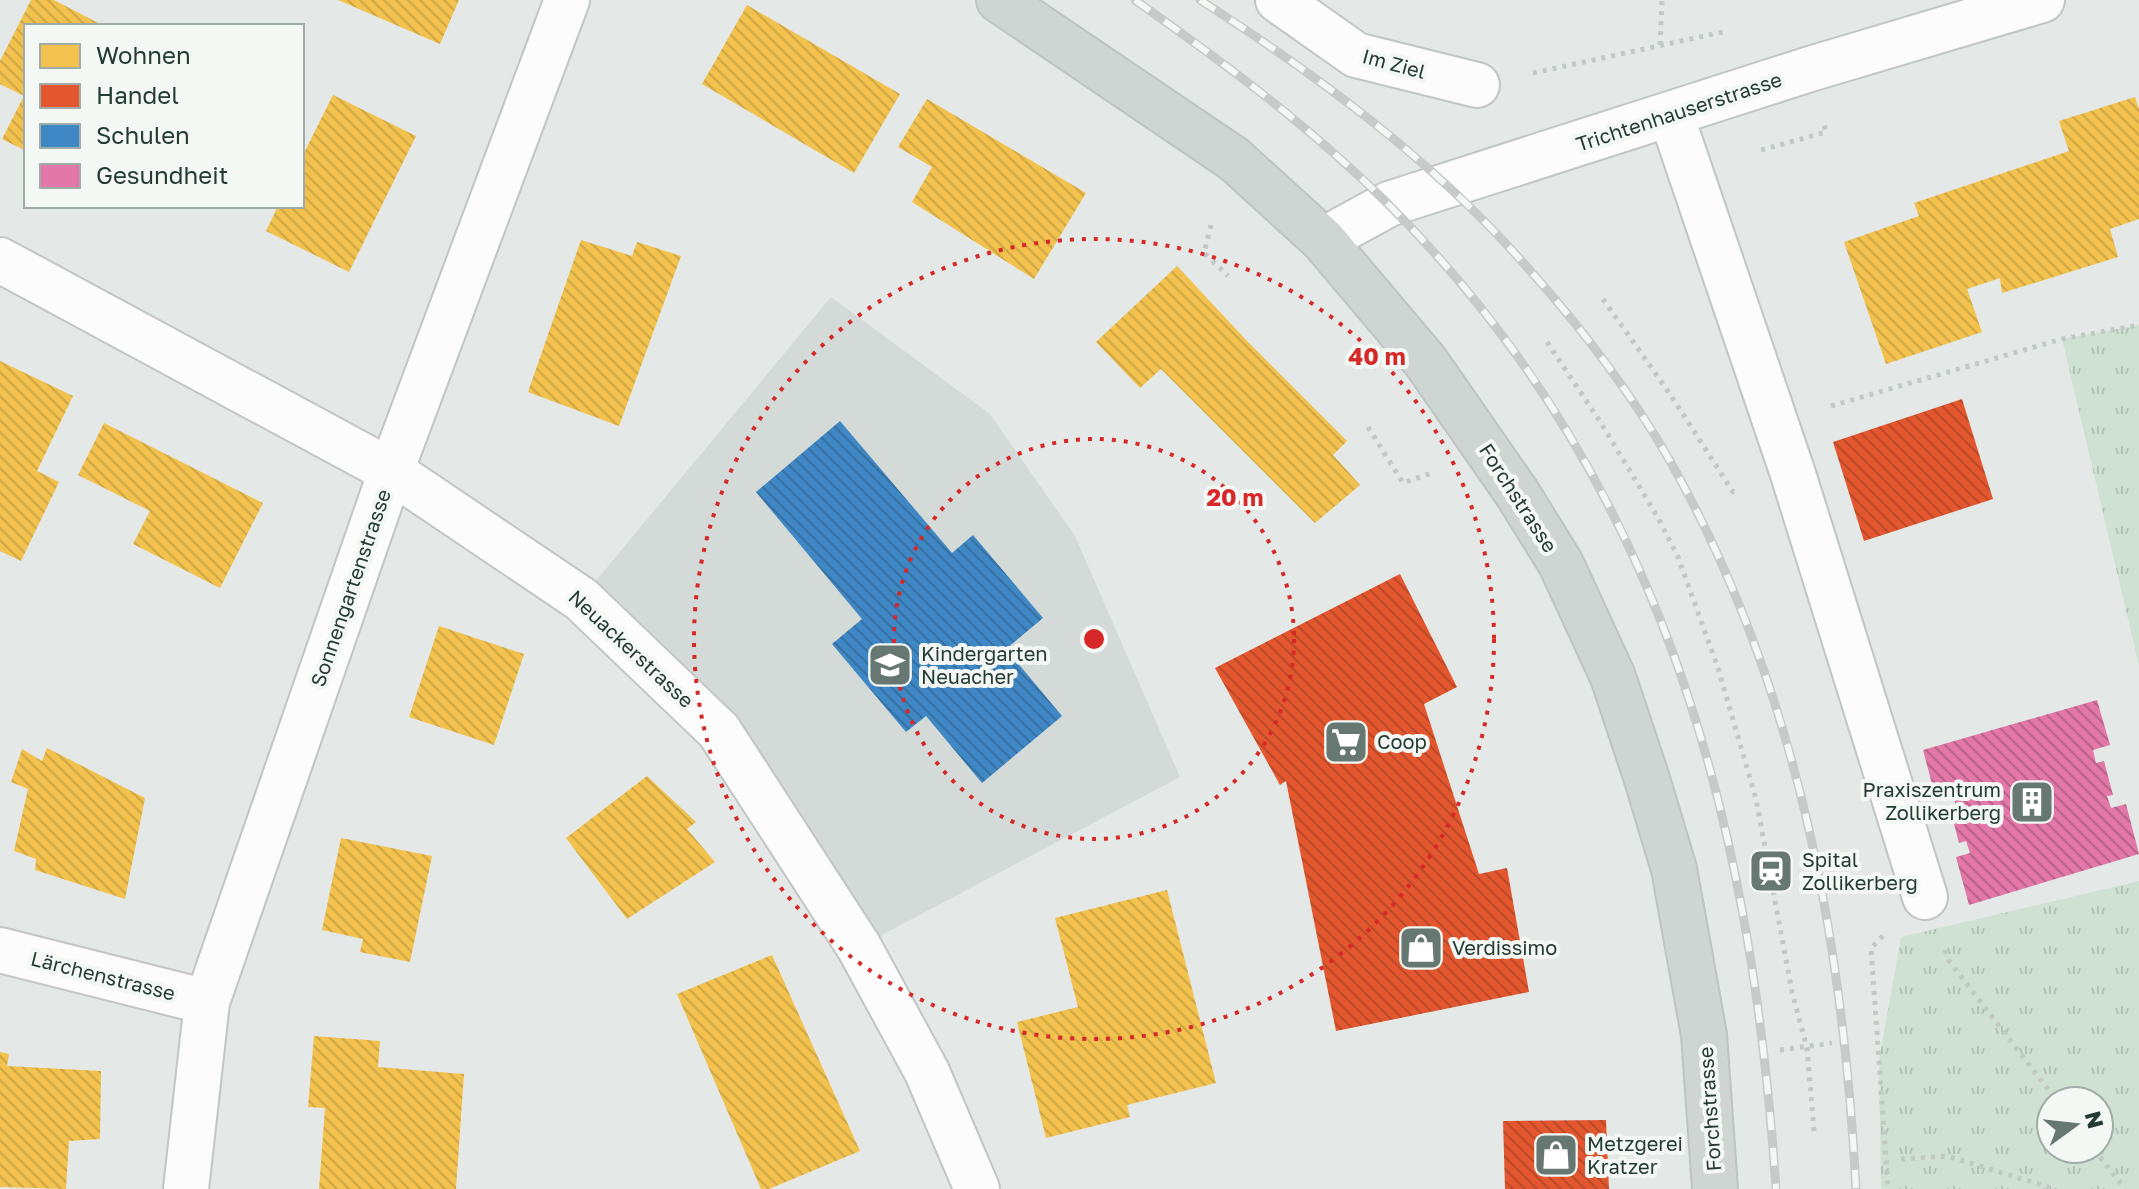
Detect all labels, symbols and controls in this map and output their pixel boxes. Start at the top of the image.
legend [24,24,304,208]
text: Wohnen [96,40,191,69]
street label: Im Ziel [1360,43,1428,83]
street label: Trichtenhauserstrasse [1573,66,1784,156]
text: Handel [96,80,179,109]
text: Schulen [96,120,190,149]
text: Gesundheit [96,160,228,189]
text: 40 m [1348,341,1406,370]
street label: Forchstrasse [1475,439,1563,556]
text: 20 m [1206,482,1264,511]
street label: Sonnengartenstrasse [305,486,395,690]
street label: Neuackerstrasse [564,584,699,712]
centre of rings [1080,625,1108,653]
school or university icon: Kindergarten Neuacher [866,641,914,689]
place label: Kindergarten Neuacher [921,641,1048,688]
supermarket icon: Coop [1322,718,1370,766]
place label: Coop [1377,729,1427,753]
place label: Praxiszentrum Zollikerberg [1863,777,2001,824]
building icon: Praxiszentrum Zollikerberg [2008,778,2056,826]
station icon: Spital Zollikerberg [1747,847,1795,895]
place label: Spital Zollikerberg [1802,847,1918,894]
shop icon: Verdissimo [1397,924,1445,972]
place label: Verdissimo [1452,935,1557,959]
street label: Lärchenstrasse [29,945,178,1005]
street label: Forchstrasse [1693,1046,1725,1172]
north arrow [2035,1085,2115,1165]
text: N [2080,1108,2110,1131]
shop icon: Metzgerei Kratzer [1532,1131,1580,1179]
place label: Metzgerei Kratzer [1587,1131,1683,1178]

